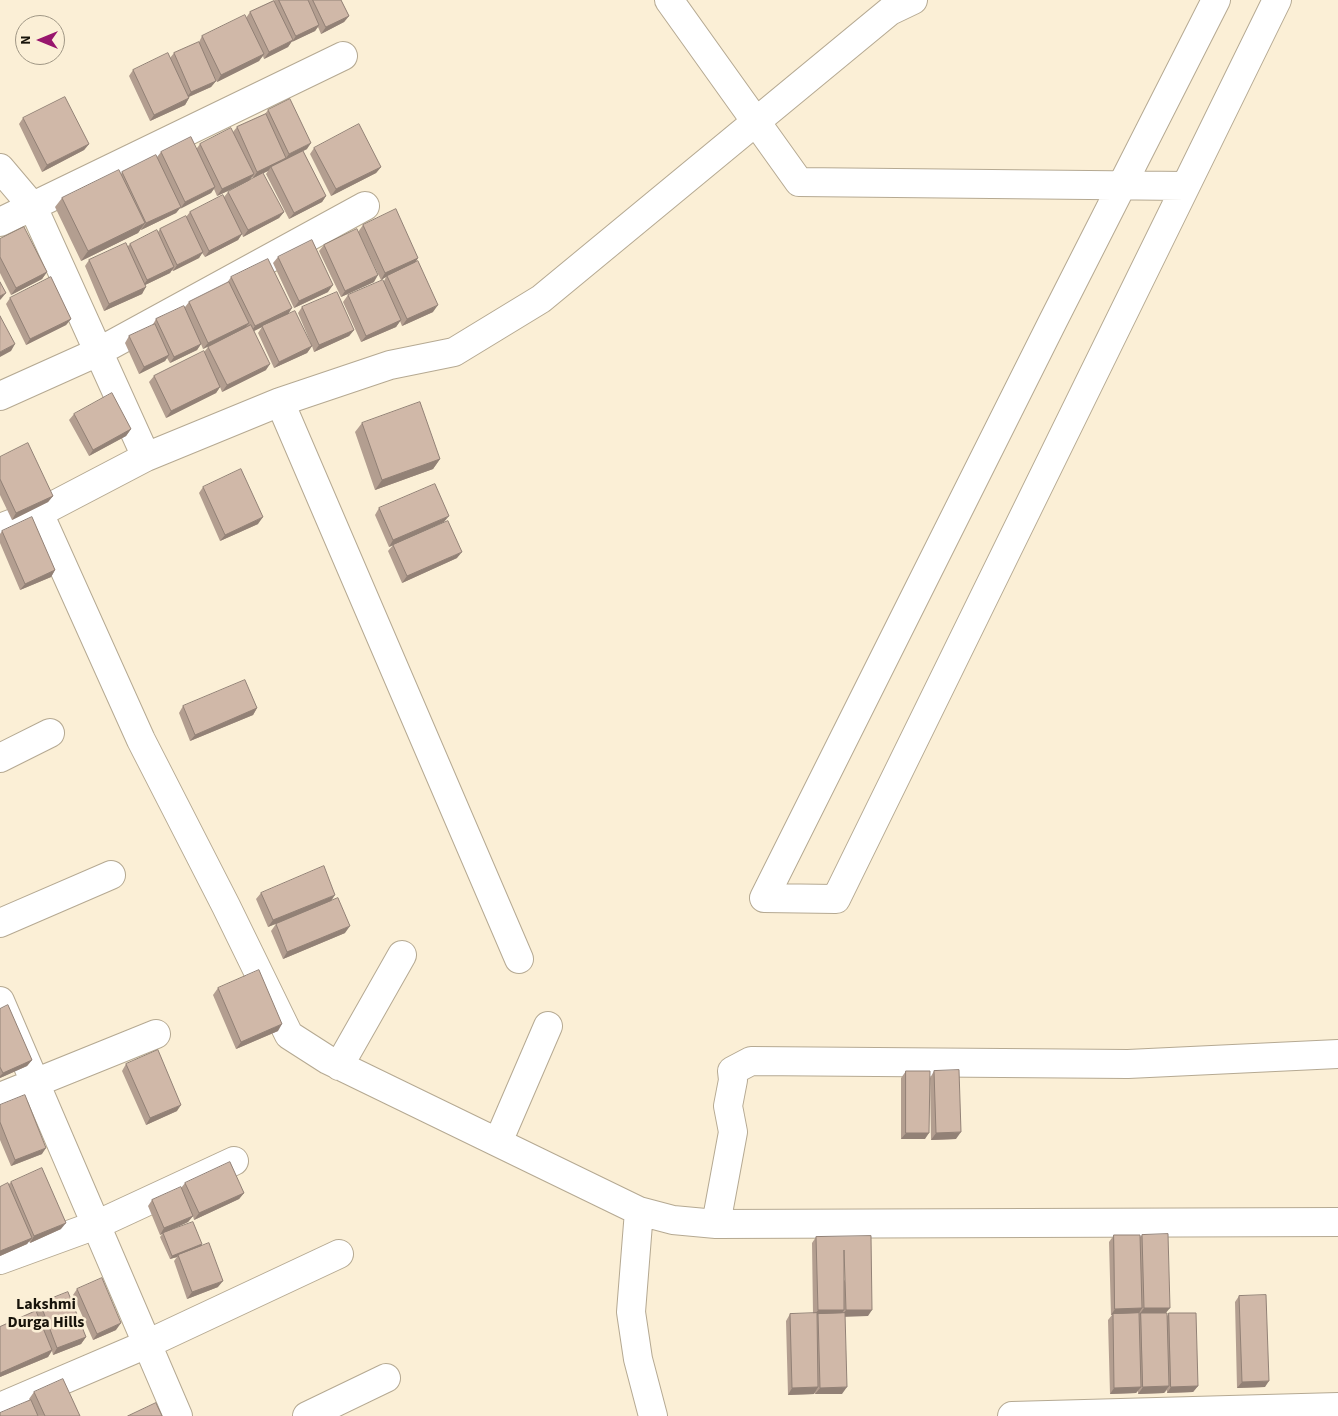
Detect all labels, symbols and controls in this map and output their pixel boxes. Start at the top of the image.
north arrow [15,15,65,65]
text: N [16,35,36,45]
district label: Lakshmi Durga Hills [8,1295,84,1333]

